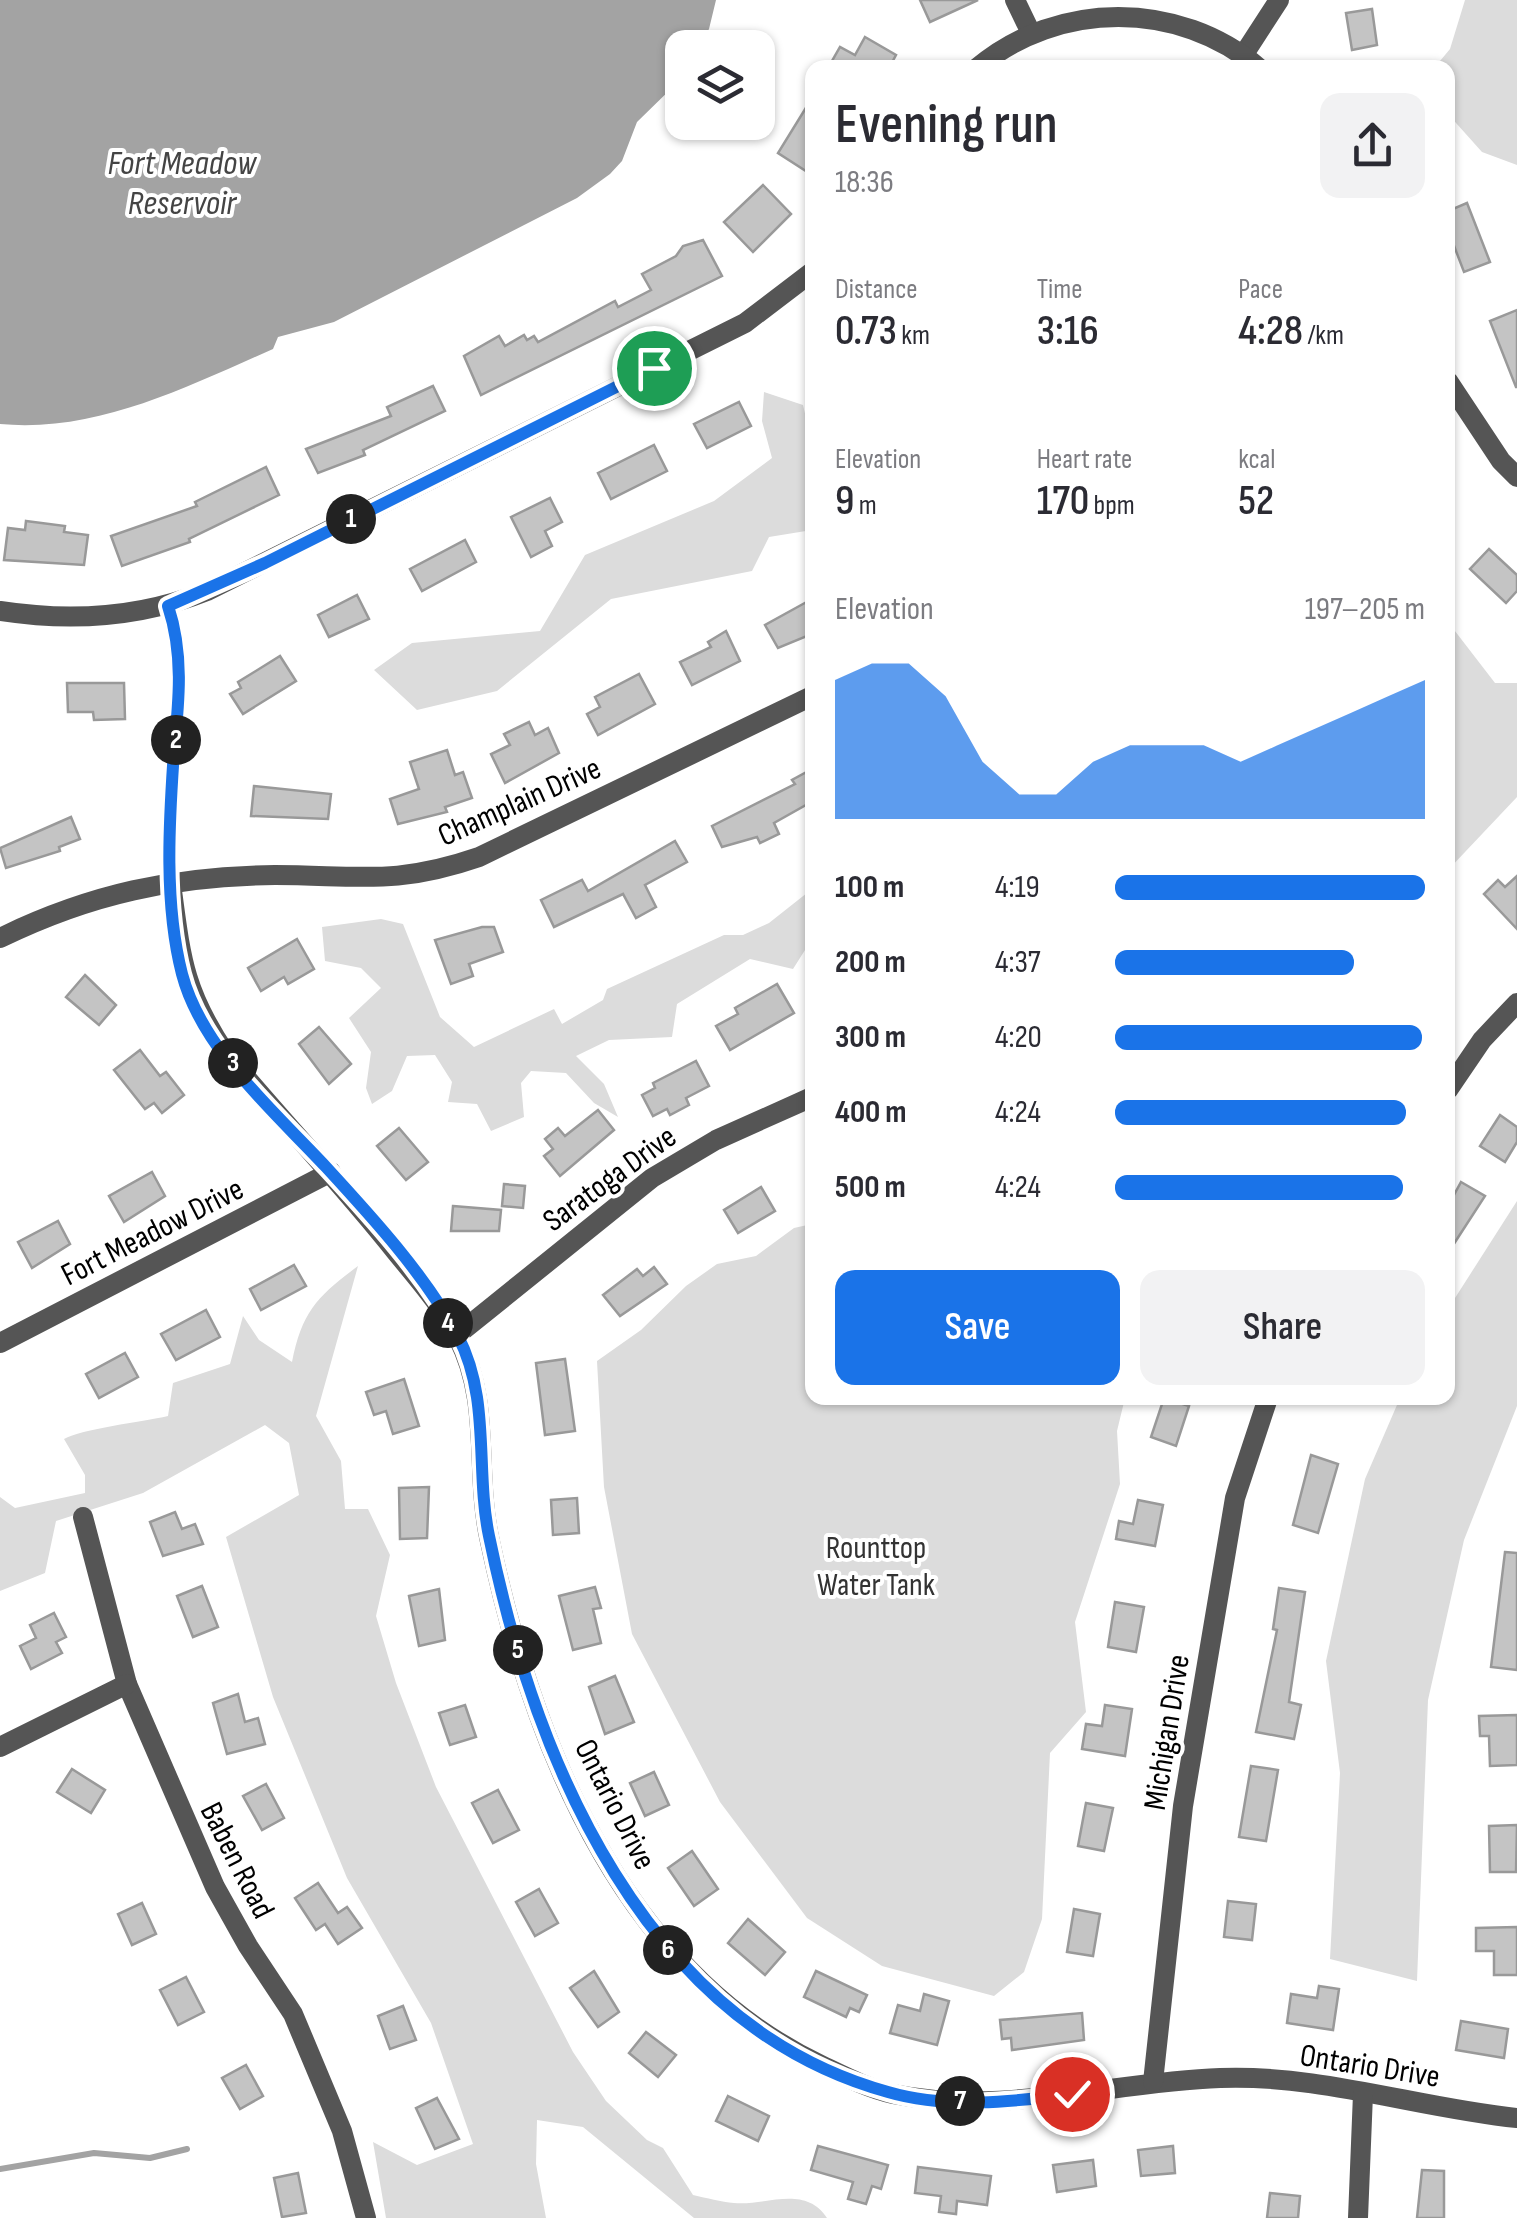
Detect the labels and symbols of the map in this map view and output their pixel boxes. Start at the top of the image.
water label: Fort Meadow Reservoir [108,142,258,225]
pin [612,326,697,411]
pin: 1 [326,494,376,544]
pin: 2 [151,715,201,765]
street label: Champlain Drive [432,749,607,856]
pin: 3 [208,1038,258,1088]
street label: Saratoga Drive [536,1118,684,1241]
street label: Fort Meadow Drive [55,1170,250,1295]
pin: 4 [423,1298,473,1348]
park label: Rounttop Water Tank [817,1529,935,1605]
pin: 5 [493,1625,543,1675]
street label: Michigan Drive [1136,1652,1199,1813]
street label: Ontario Drive [565,1733,664,1876]
street label: Baben Road [191,1796,282,1925]
pin: 6 [643,1925,693,1975]
street label: Ontario Drive [1297,2036,1442,2097]
pin [1030,2052,1115,2137]
pin: 7 [935,2076,985,2126]

